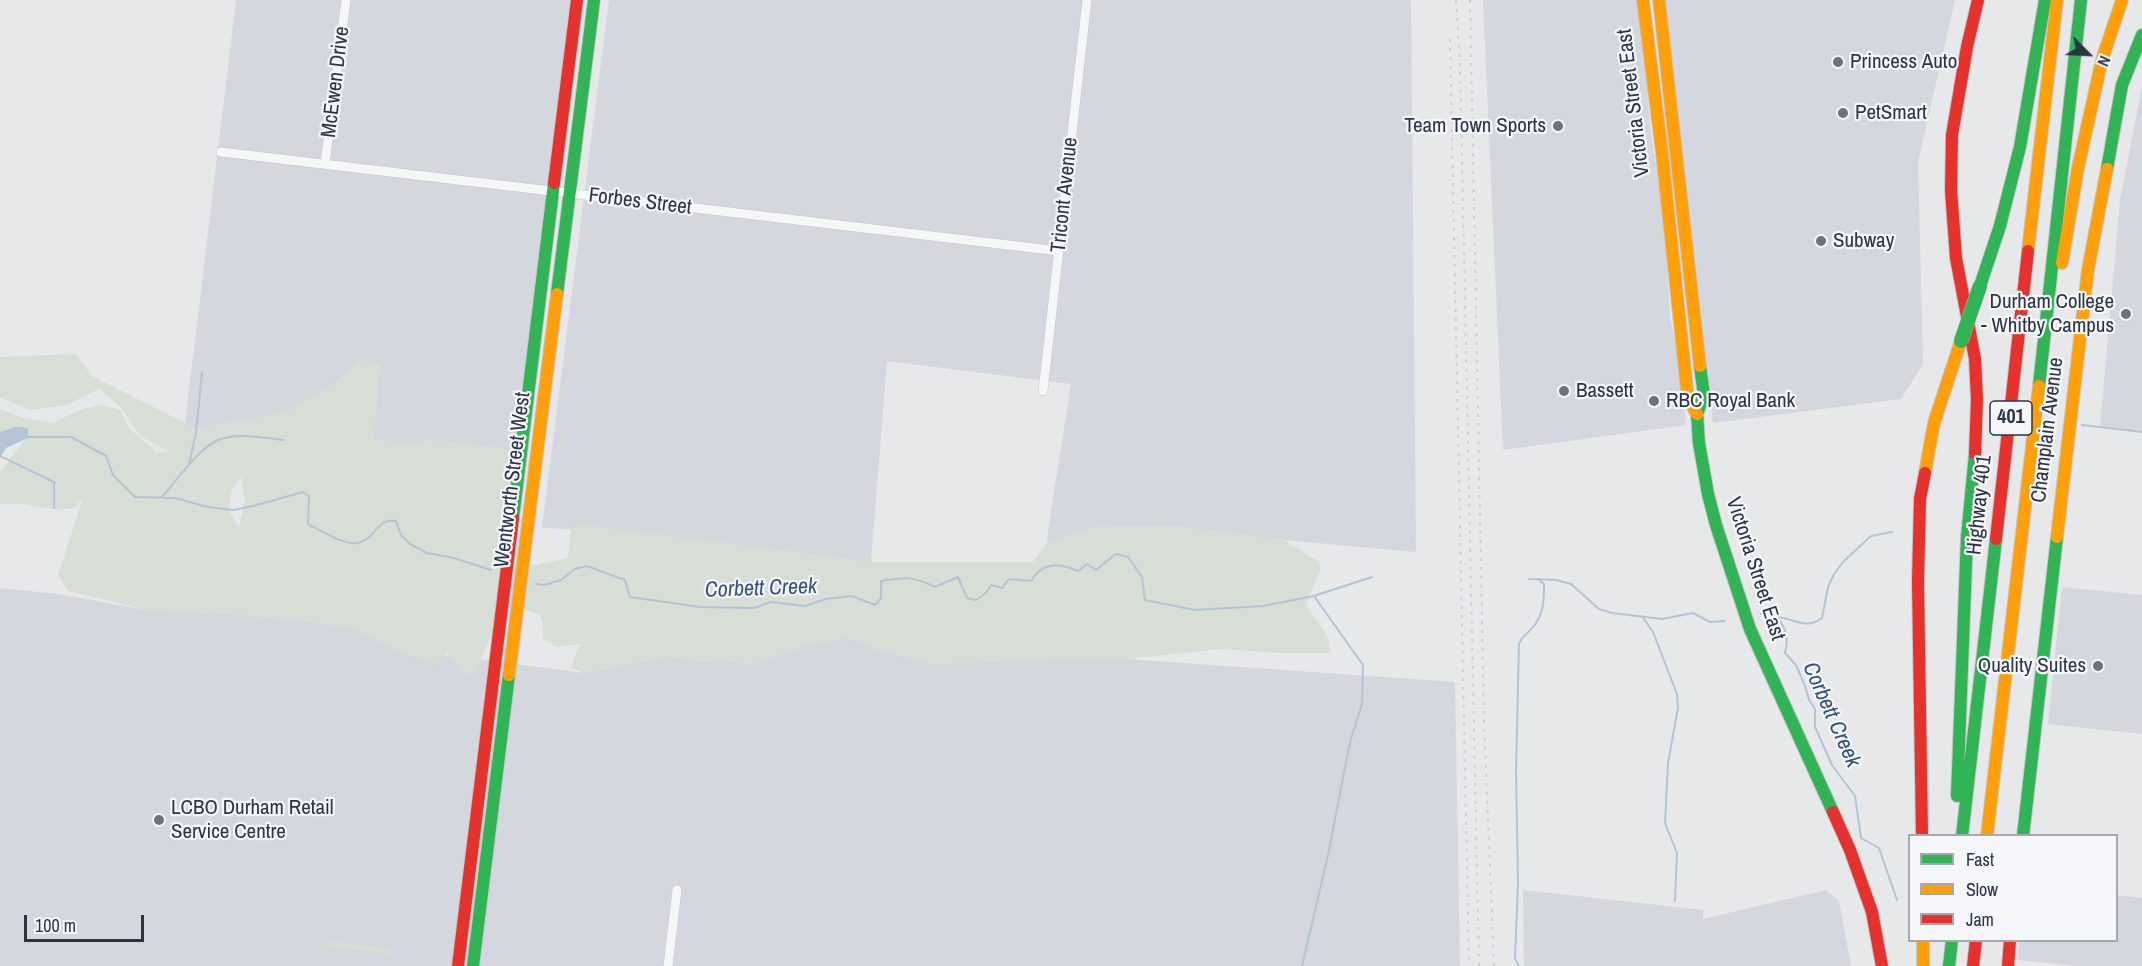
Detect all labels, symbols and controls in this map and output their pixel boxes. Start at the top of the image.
north arrow [2058,24,2118,84]
street label: McEwen Drive [317,25,355,139]
street label: Victoria Street East [1612,28,1656,178]
place label: Princess Auto [1850,49,1957,75]
text: N [2092,53,2116,70]
marker: Princess Auto [1831,55,1845,69]
place label: PetSmart [1855,100,1927,126]
marker: PetSmart [1836,106,1850,120]
place label: Team Town Sports [1404,113,1546,139]
marker: Team Town Sports [1551,119,1565,133]
street label: Tricont Avenue [1046,136,1084,254]
street label: Forbes Street [587,183,693,221]
place label: Subway [1833,228,1894,254]
marker: Subway [1814,234,1828,248]
place label: Durham College - Whitby Campus [1981,289,2114,339]
marker: Durham College - Whitby Campus [2119,307,2133,321]
street label: Champlain Avenue [2027,356,2069,504]
place label: Bassett [1576,378,1633,404]
marker: Bassett [1557,384,1571,398]
place label: RBC Royal Bank [1666,388,1795,414]
street label: Wentworth Street West [490,391,536,569]
marker: RBC Royal Bank [1647,394,1661,408]
road number: 401 [1990,401,2032,435]
street label: Highway 401 [1962,454,1998,556]
street label: Victoria Street East [1720,494,1790,644]
water label: Corbett Creek [704,574,818,604]
place label: Quality Suites [1978,653,2086,679]
water label: Corbett Creek [1796,658,1866,772]
marker: Quality Suites [2091,659,2105,673]
place label: LCBO Durham Retail Service Centre [171,795,334,845]
marker: LCBO Durham Retail Service Centre [152,813,166,827]
legend [1908,834,2118,942]
text: Fast [1966,847,1994,872]
text: Slow [1966,877,1998,902]
scale bar [27,903,147,941]
text: Jam [1966,907,1994,932]
text: 100 m [35,913,76,938]

